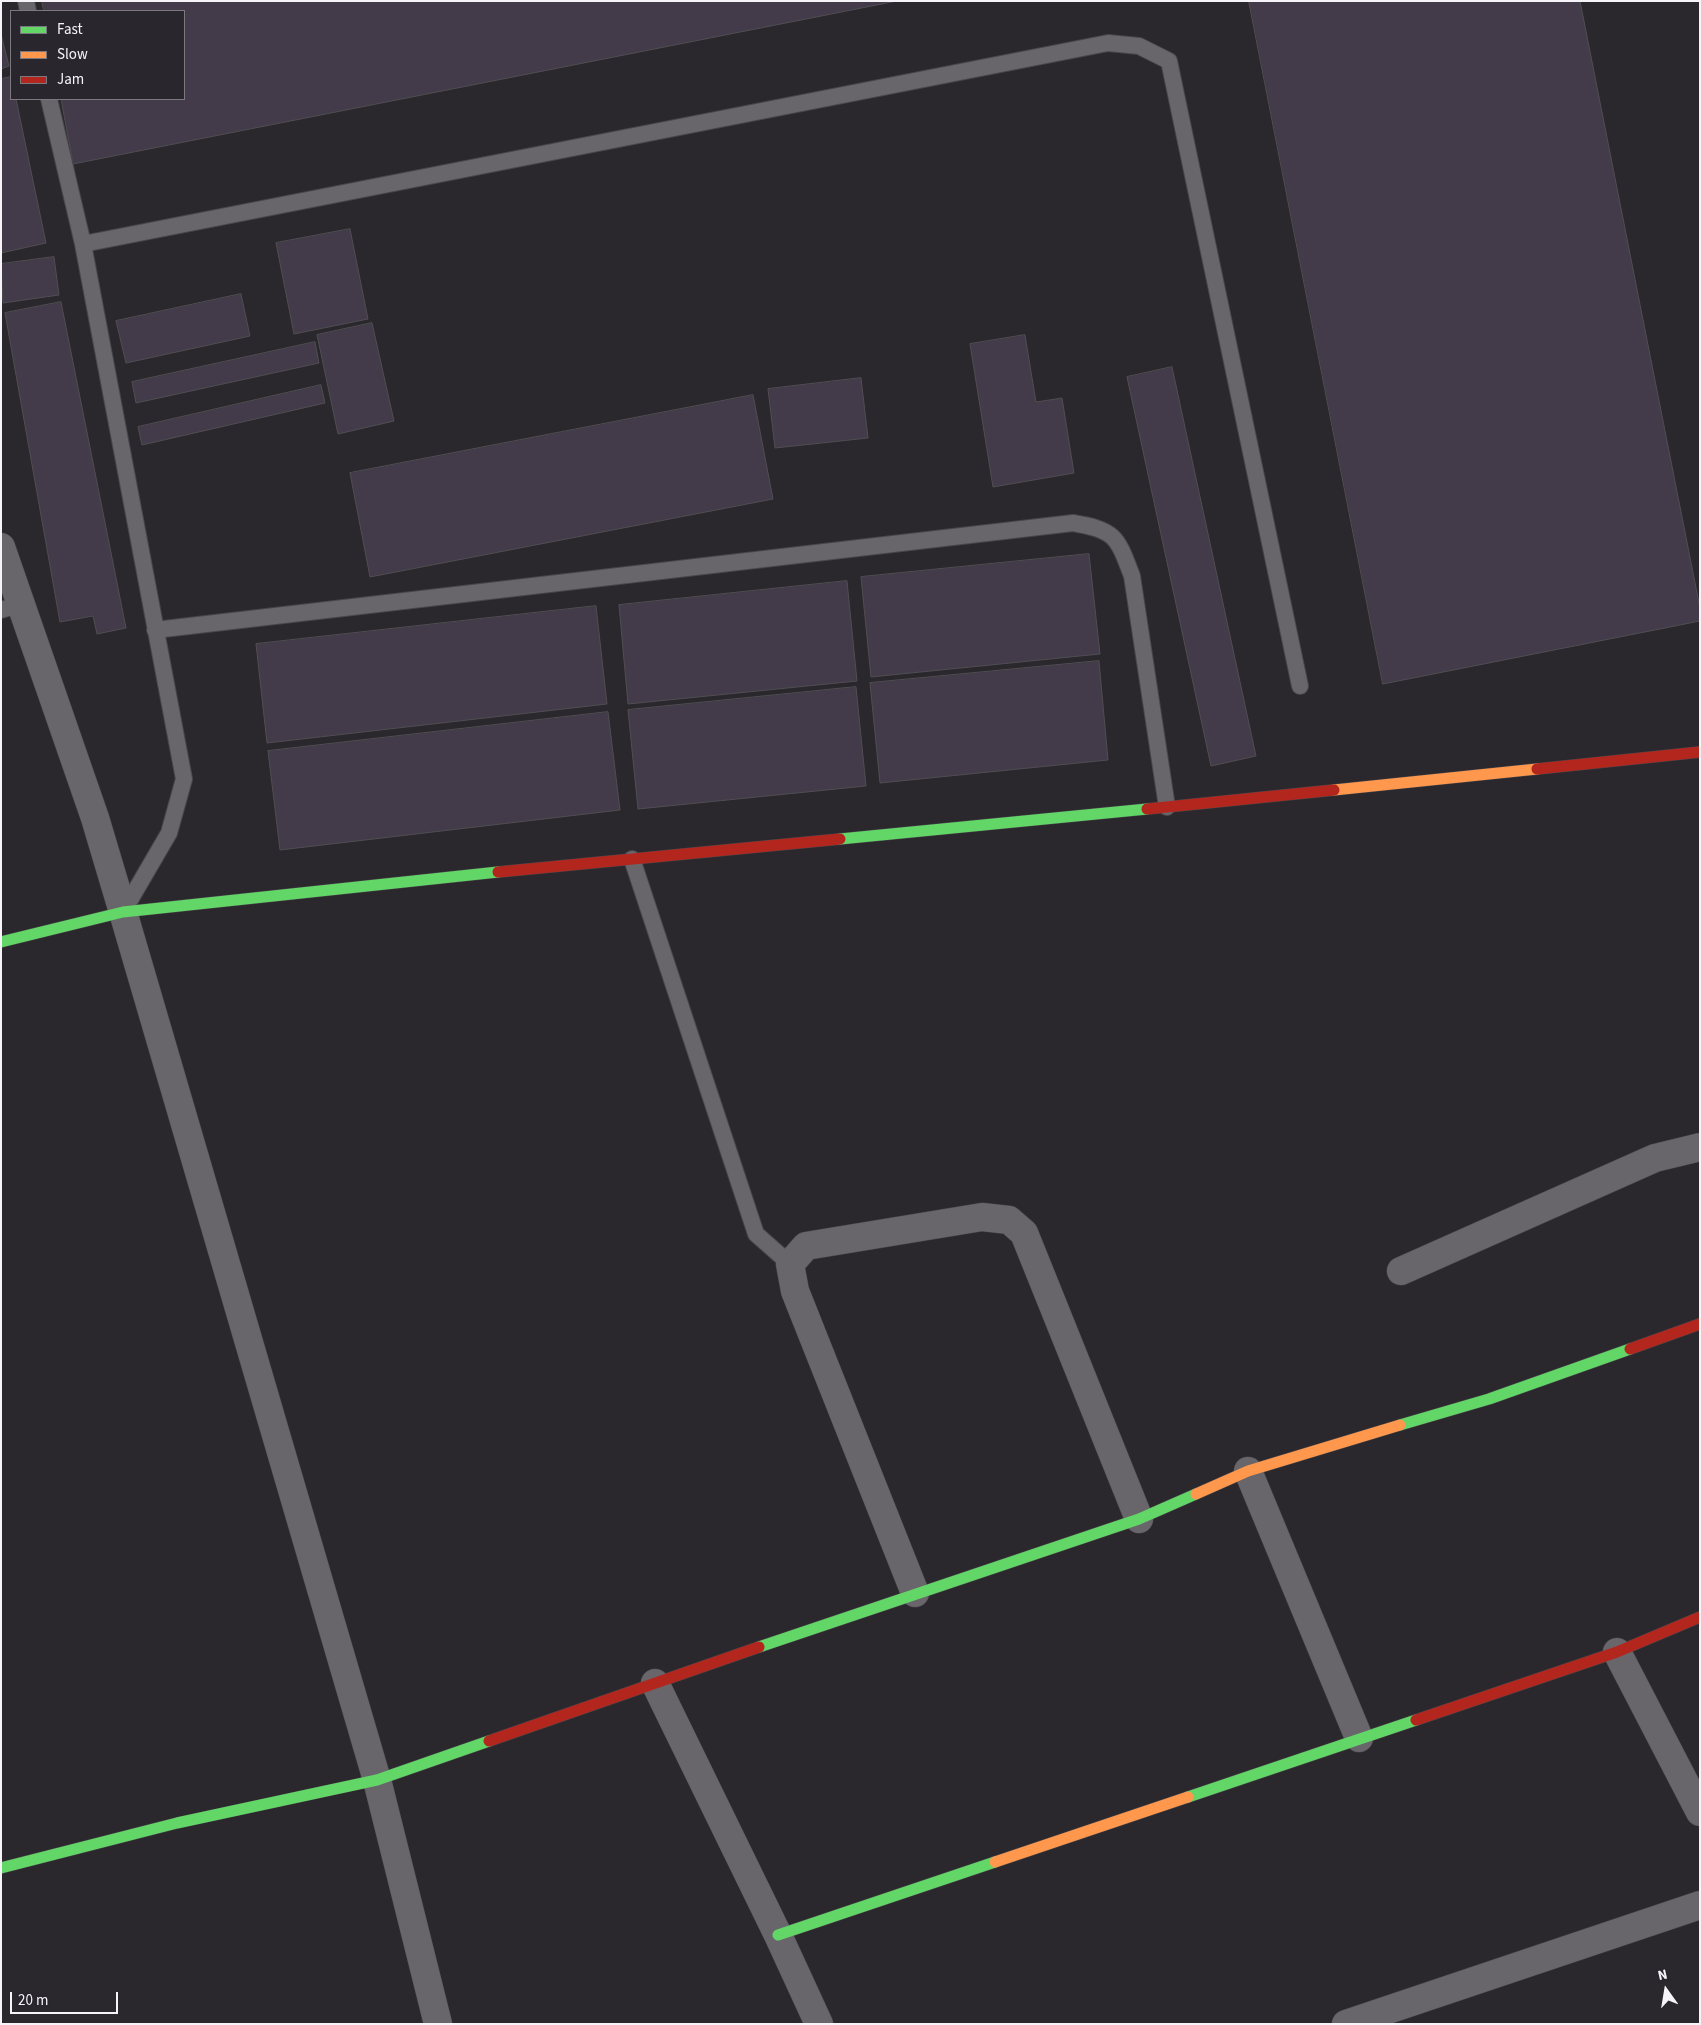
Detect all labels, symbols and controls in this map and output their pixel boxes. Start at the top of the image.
legend [10,10,185,100]
text: Fast [57,19,83,40]
text: Slow [57,44,88,65]
text: Jam [57,69,84,90]
north arrow [1641,1965,1691,2015]
text: N [1656,1965,1669,1986]
scale bar [12,1982,120,2014]
text: 20 m [18,1990,48,2011]

